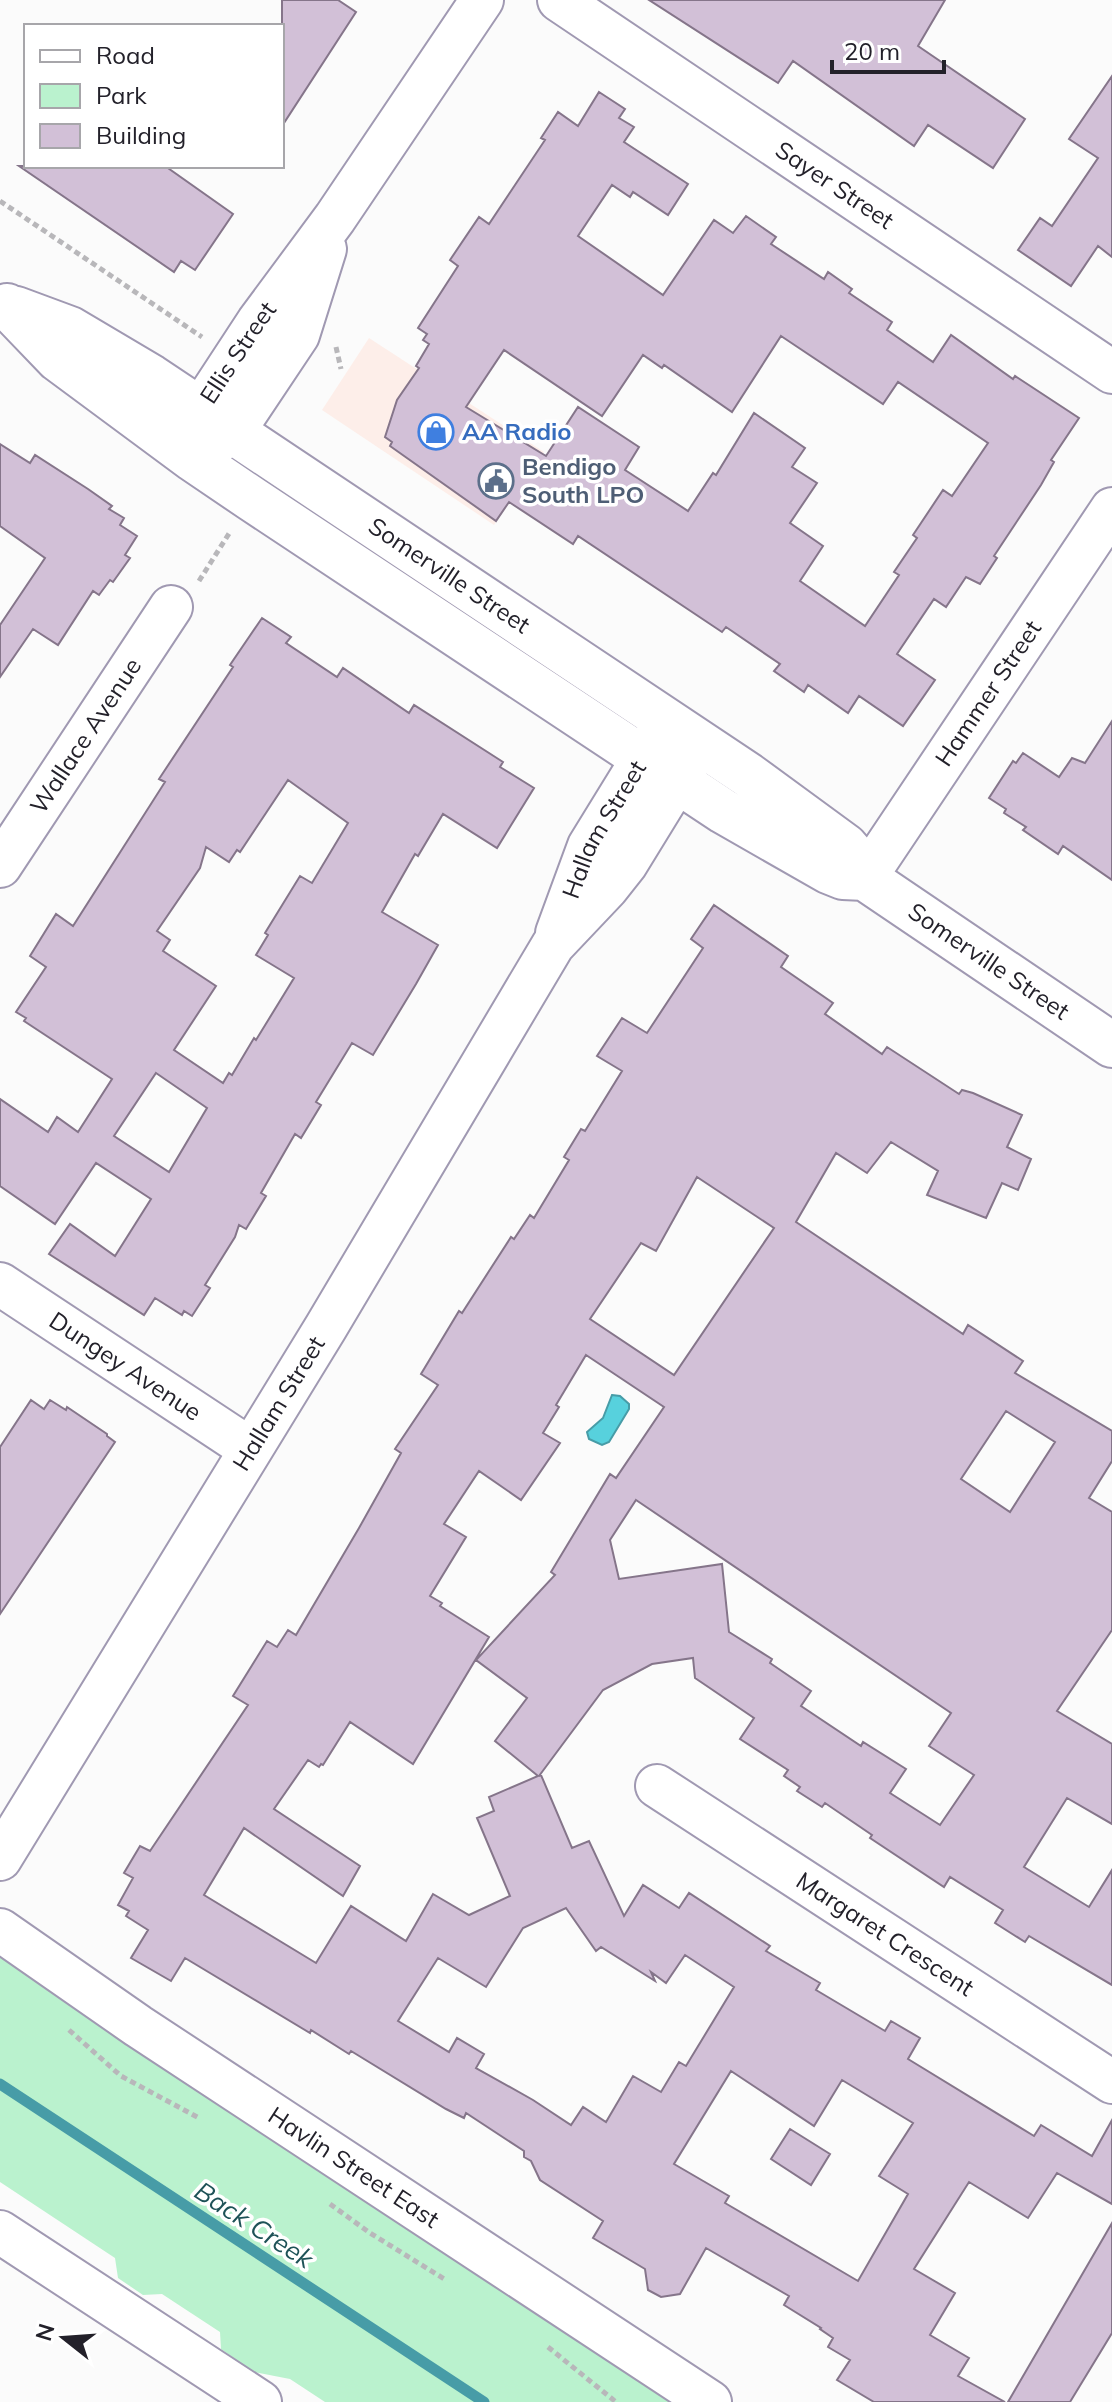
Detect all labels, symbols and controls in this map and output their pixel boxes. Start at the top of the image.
legend [24,24,284,168]
scale bar [832,24,944,74]
text: 20 m [844,36,900,66]
text: Road [96,40,155,70]
text: Park [96,80,147,110]
text: Building [96,120,186,150]
street label: Sayer Street [770,134,900,235]
street label: Ellis Street [193,295,282,409]
shop icon: AA Radio [417,413,455,451]
place label: AA Radio [462,416,572,446]
place label: Bendigo South LPO [522,451,644,509]
public building icon: Bendigo South LPO [477,462,515,500]
street label: Somerville Street [363,510,536,639]
street label: Hammer Street [928,614,1047,772]
street label: Wallace Avenue [23,652,147,819]
street label: Hallam Street [555,755,652,902]
street label: Somerville Street [903,896,1075,1026]
street label: Dungey Avenue [44,1305,207,1427]
street label: Hallam Street [226,1330,331,1476]
street label: Margaret Crescent [791,1865,980,2002]
street label: Havlin Street East [263,2100,445,2234]
water label: Back Creek [189,2174,320,2276]
north arrow [24,2298,104,2378]
text: N [29,2320,61,2344]

